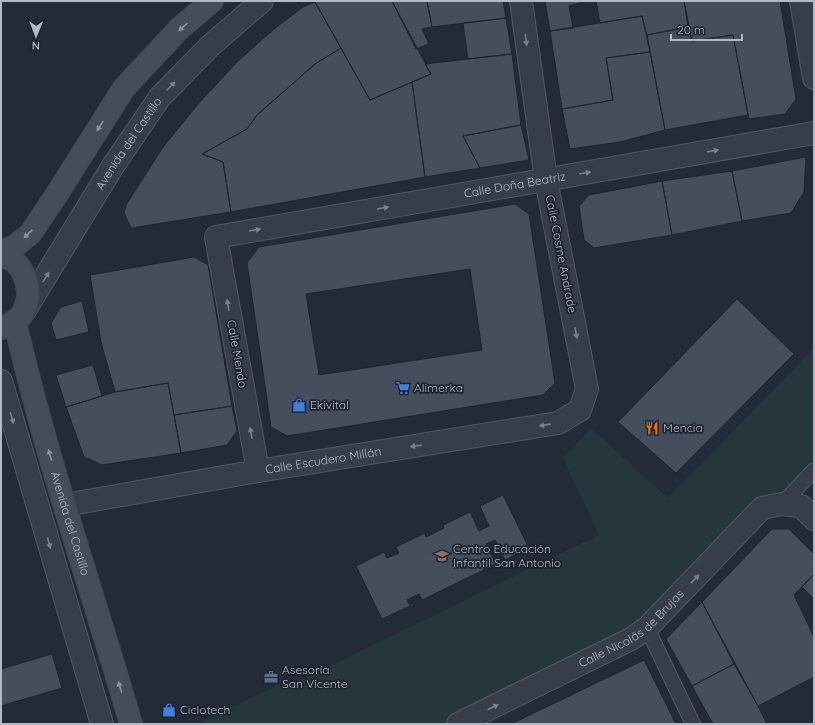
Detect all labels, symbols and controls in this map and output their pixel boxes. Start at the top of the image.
north arrow [16,16,56,56]
scale bar [671,16,742,42]
one-way arrow [177,22,188,31]
text: 20 m [677,22,705,37]
one-way arrow [523,34,529,46]
text: N [32,39,40,53]
one-way arrow [166,81,176,91]
street label: Avenida del Castillo [92,94,165,193]
one-way arrow [96,121,104,131]
one-way arrow [707,147,719,153]
street label: Calle Doña Beatriz [463,168,567,201]
one-way arrow [579,170,591,176]
street label: Calle Cosme Andrade [543,194,580,314]
one-way arrow [377,205,389,211]
one-way arrow [249,227,261,233]
one-way arrow [23,229,33,239]
one-way arrow [42,271,50,282]
one-way arrow [225,299,231,311]
street label: Calle Mendo [224,319,251,389]
one-way arrow [574,327,580,339]
supermarket icon: Alimerka [395,380,411,396]
place label: Alimerka [414,380,463,395]
shop icon: Ekivital [291,397,307,413]
place label: Ekivital [310,397,349,412]
one-way arrow [9,412,15,424]
restaurant icon: Mencia [644,420,660,436]
place label: Mencia [663,420,703,435]
one-way arrow [539,422,551,428]
one-way arrow [248,426,254,439]
street label: Calle Escudero Millán [264,443,382,477]
one-way arrow [410,443,422,449]
one-way arrow [47,449,53,461]
street label: Avenida del Castillo [48,470,93,577]
one-way arrow [46,537,52,549]
place label: Centro Educación Infantil San Antonio [453,541,561,570]
school or university icon: Centro Educación Infantil San Antonio [434,548,450,564]
one-way arrow [690,574,699,584]
street label: Calle Nicolás de Brujas [576,586,687,671]
place label: Asesoría San Vicente [282,662,348,691]
office icon: Asesoría San Vicente [263,669,279,685]
one-way arrow [117,680,123,692]
shop icon: Ciclotech [161,702,177,718]
place label: Ciclotech [180,702,230,717]
one-way arrow [487,704,498,710]

